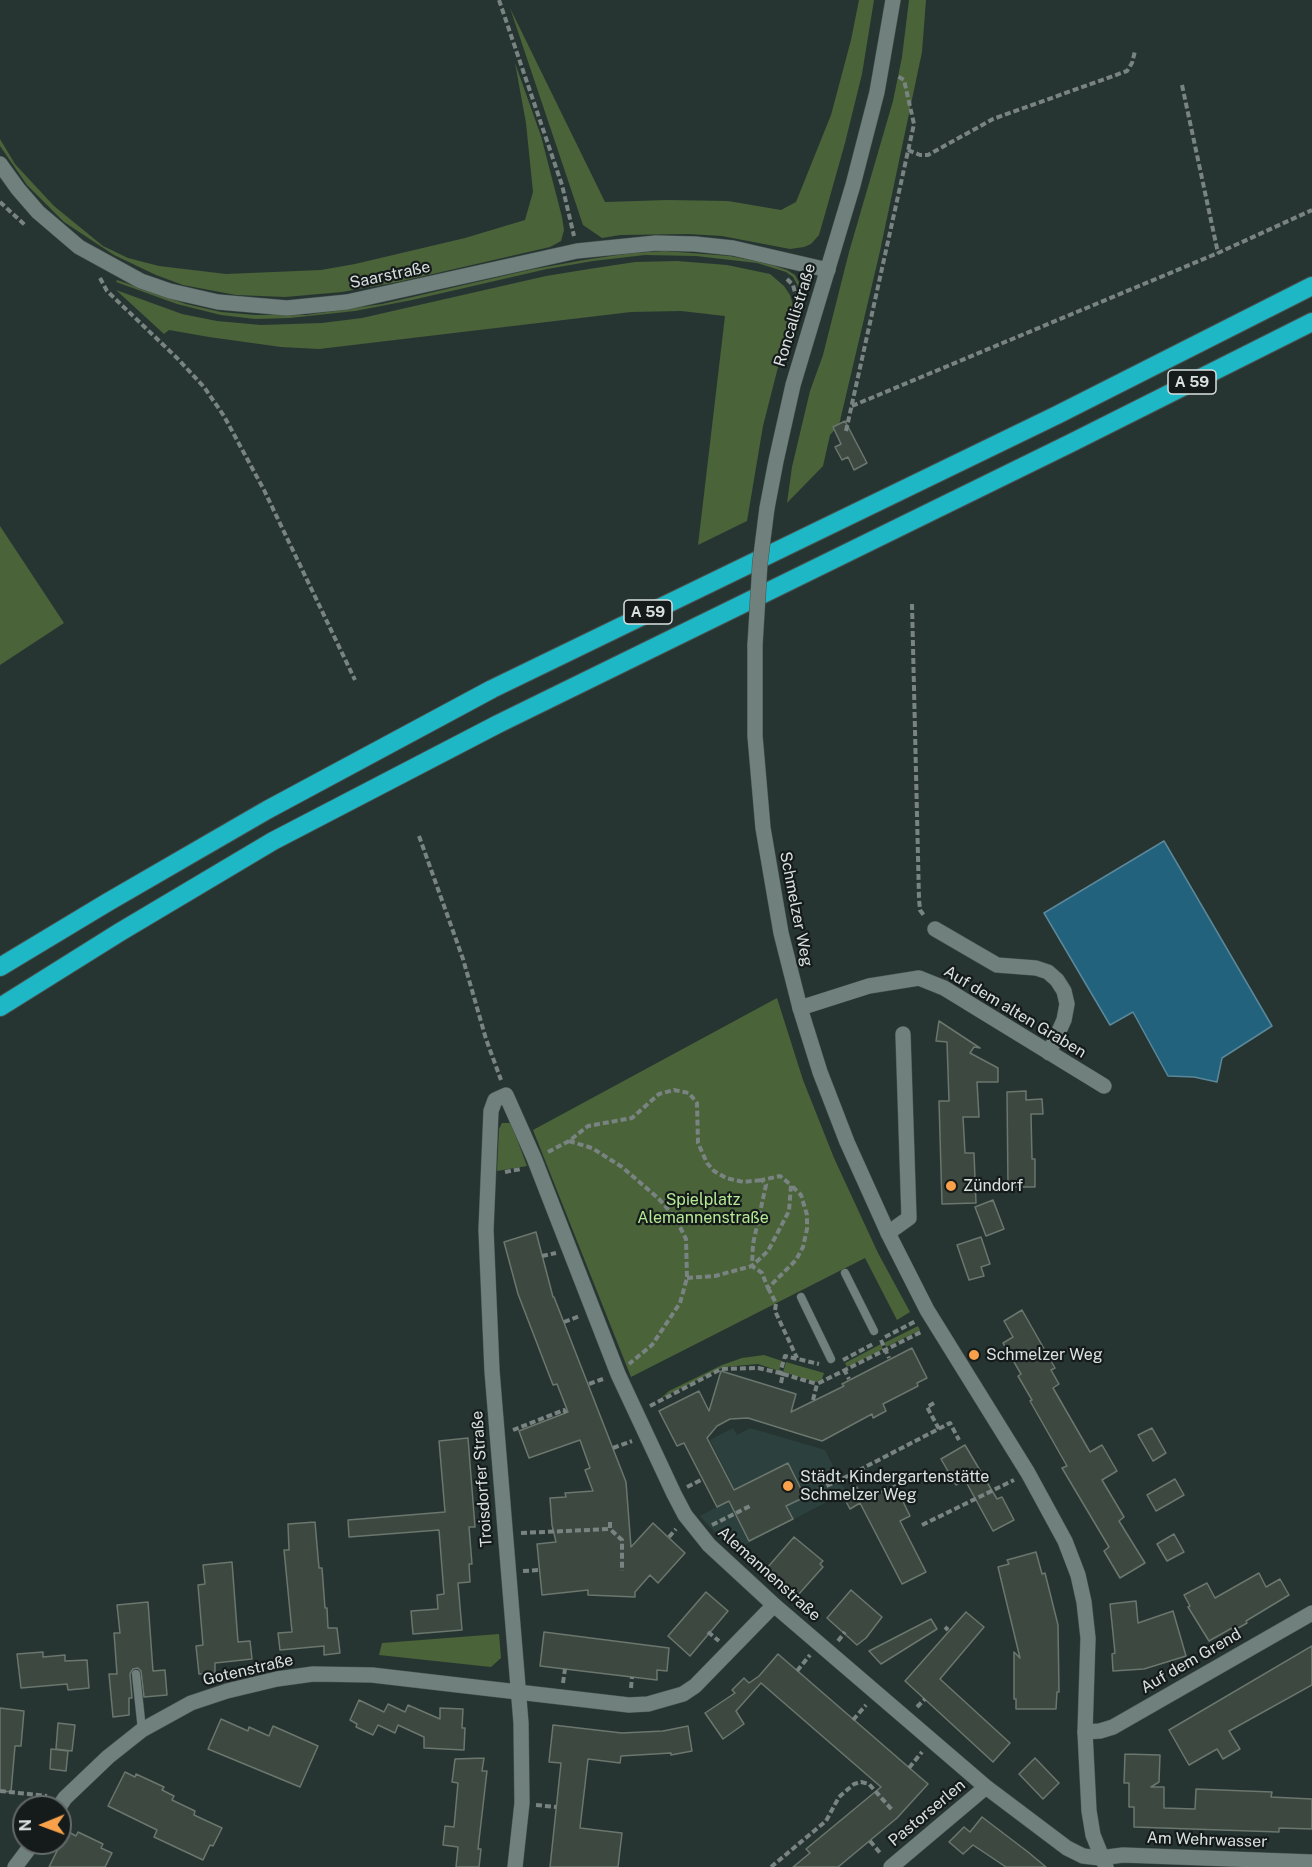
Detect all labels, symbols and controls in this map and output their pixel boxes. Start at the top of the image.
street label: Saarstraße [348,257,432,293]
street label: Roncallistraße [770,261,820,369]
road number: A 59 [1168,370,1216,394]
road number: A 59 [624,600,672,624]
street label: Schmelzer Weg [775,850,817,968]
street label: Auf dem alten Graben [940,962,1090,1062]
place label: Zündorf [963,1176,1023,1196]
marker: Zündorf [944,1179,958,1193]
park label: Spielplatz Alemannenstraße [637,1190,769,1228]
place label: Schmelzer Weg [986,1345,1103,1365]
marker: Schmelzer Weg [967,1348,981,1362]
street label: Troisdorfer Straße [468,1410,496,1548]
place label: Städt. Kindergartenstätte Schmelzer Weg [800,1467,989,1505]
marker: Städt. Kindergartenstätte Schmelzer Weg [781,1479,795,1493]
street label: Alemannenstraße [714,1523,824,1625]
street label: Auf dem Grend [1137,1624,1245,1698]
street label: Gotenstraße [201,1650,295,1690]
street label: Pastorserlen [885,1775,969,1851]
north arrow [12,1795,72,1855]
text: N [16,1819,35,1832]
street label: Am Wehrwasser [1146,1828,1268,1852]

